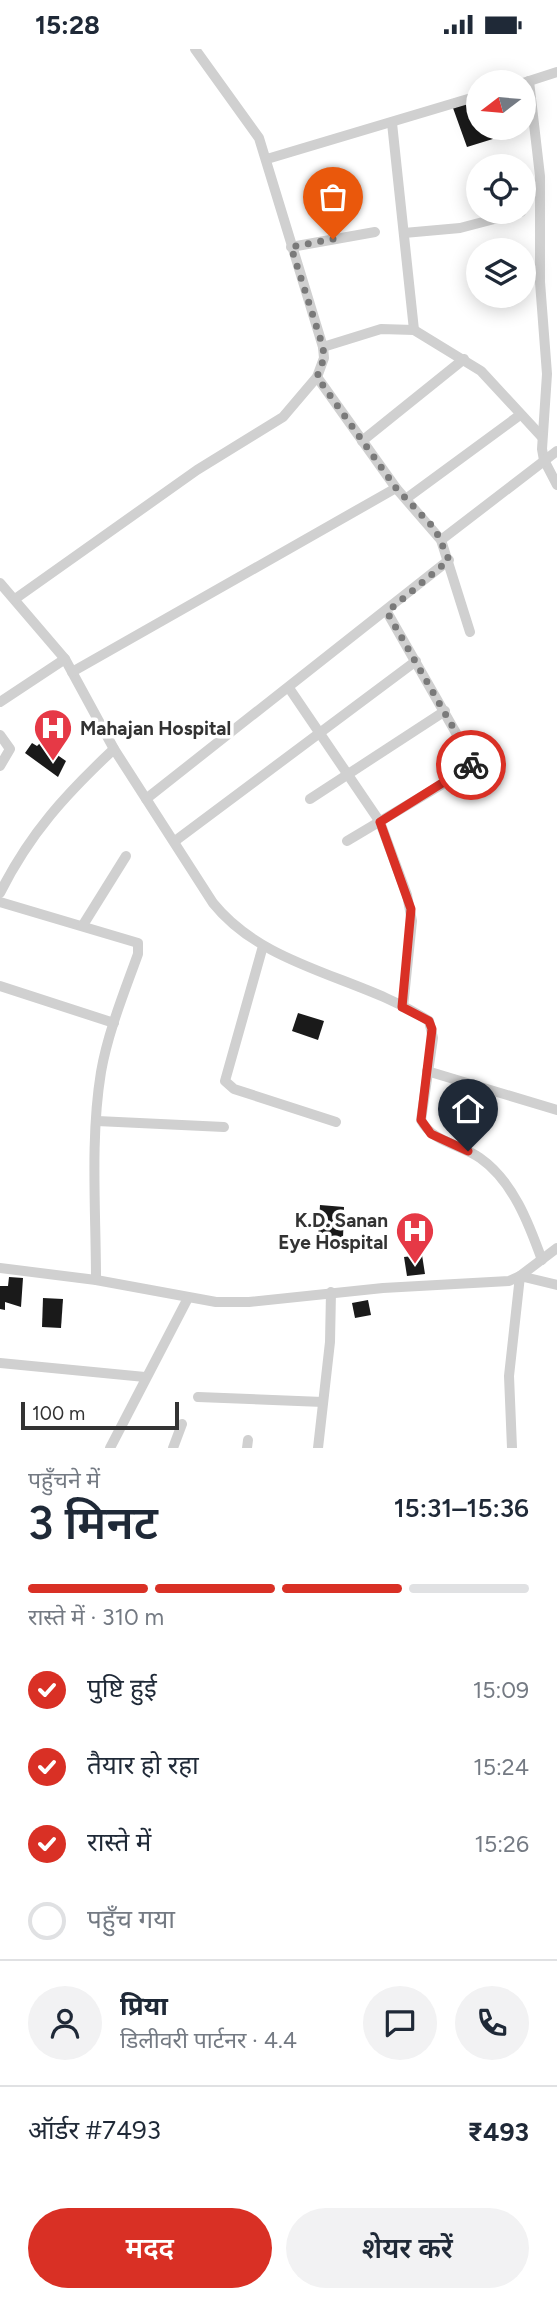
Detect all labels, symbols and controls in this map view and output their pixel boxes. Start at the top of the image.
text: 15:28 [35,9,100,41]
north arrow [466,70,536,140]
map controls [466,70,536,308]
button: locate [466,154,536,224]
pin [303,167,363,239]
icon: bag [314,178,352,216]
button: layers [466,238,536,308]
hospital icon: Mahajan Hospital [32,707,74,762]
place label: Mahajan Hospital [80,717,231,740]
courier [436,730,506,800]
icon: bike [452,746,490,784]
pin [438,1079,498,1151]
icon: home [449,1090,487,1128]
place label: K.D. Sanan Eye Hospital [278,1209,388,1254]
hospital icon: K.D. Sanan Eye Hospital [394,1210,436,1265]
scale bar [21,1399,178,1431]
text: 100 m [32,1402,85,1425]
text: पहुँचने में [28,1466,100,1494]
text: 15:31–15:36 [394,1492,529,1524]
text: 3 मिनट [28,1495,158,1551]
text: रास्ते में · 310 m [28,1603,164,1631]
icon: check [28,1671,66,1709]
text: पुष्टि हुई [87,1672,157,1704]
text: 15:09 [473,1676,529,1704]
icon: check [28,1748,66,1786]
text: तैयार हो रहा [87,1749,199,1781]
text: 15:24 [473,1753,529,1781]
icon: check [28,1825,66,1863]
text: रास्ते में [87,1826,151,1858]
text: 15:26 [475,1830,529,1858]
text: पहुँच गया [87,1903,175,1935]
button: person [28,1986,102,2060]
button: chat [363,1986,437,2060]
button: phone [455,1986,529,2060]
text: प्रिया [120,1990,168,2022]
text: डिलीवरी पार्टनर · 4.4 [120,2026,297,2054]
text: ऑर्डर #7493 [28,2114,161,2146]
text: ₹493 [467,2116,529,2148]
button: मदद [28,2208,272,2288]
button: शेयर करें [286,2208,529,2288]

